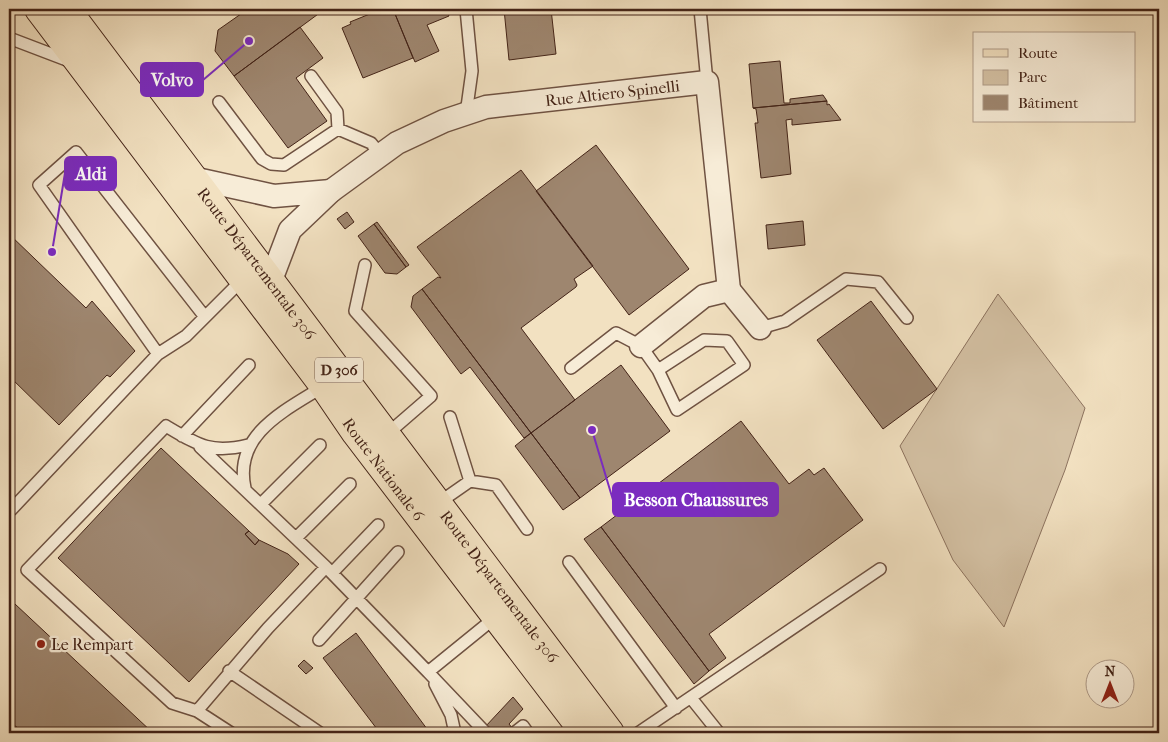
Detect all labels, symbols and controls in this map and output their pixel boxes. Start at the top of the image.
legend [973,32,1136,122]
text: Route [1018,44,1058,62]
callout: Volvo [141,63,203,96]
text: Parc [1018,68,1047,86]
text: Volvo [150,70,193,91]
street label: Rue Altiero Spinelli [544,76,681,110]
text: Bâtiment [1018,94,1079,112]
callout: Aldi [65,157,116,190]
text: Aldi [74,164,108,185]
street label: Route Départementale 306 [193,184,320,344]
road number: D 306 [315,358,363,382]
street label: Route Nationale 6 [338,414,429,525]
callout: Besson Chaussures [613,483,778,516]
text: Besson Chaussures [624,490,769,511]
street label: Route Départementale 306 [436,507,563,667]
place label: Le Rempart [51,635,134,654]
marker: Le Rempart [35,638,47,650]
north arrow [1086,660,1136,710]
text: N [1105,663,1116,680]

